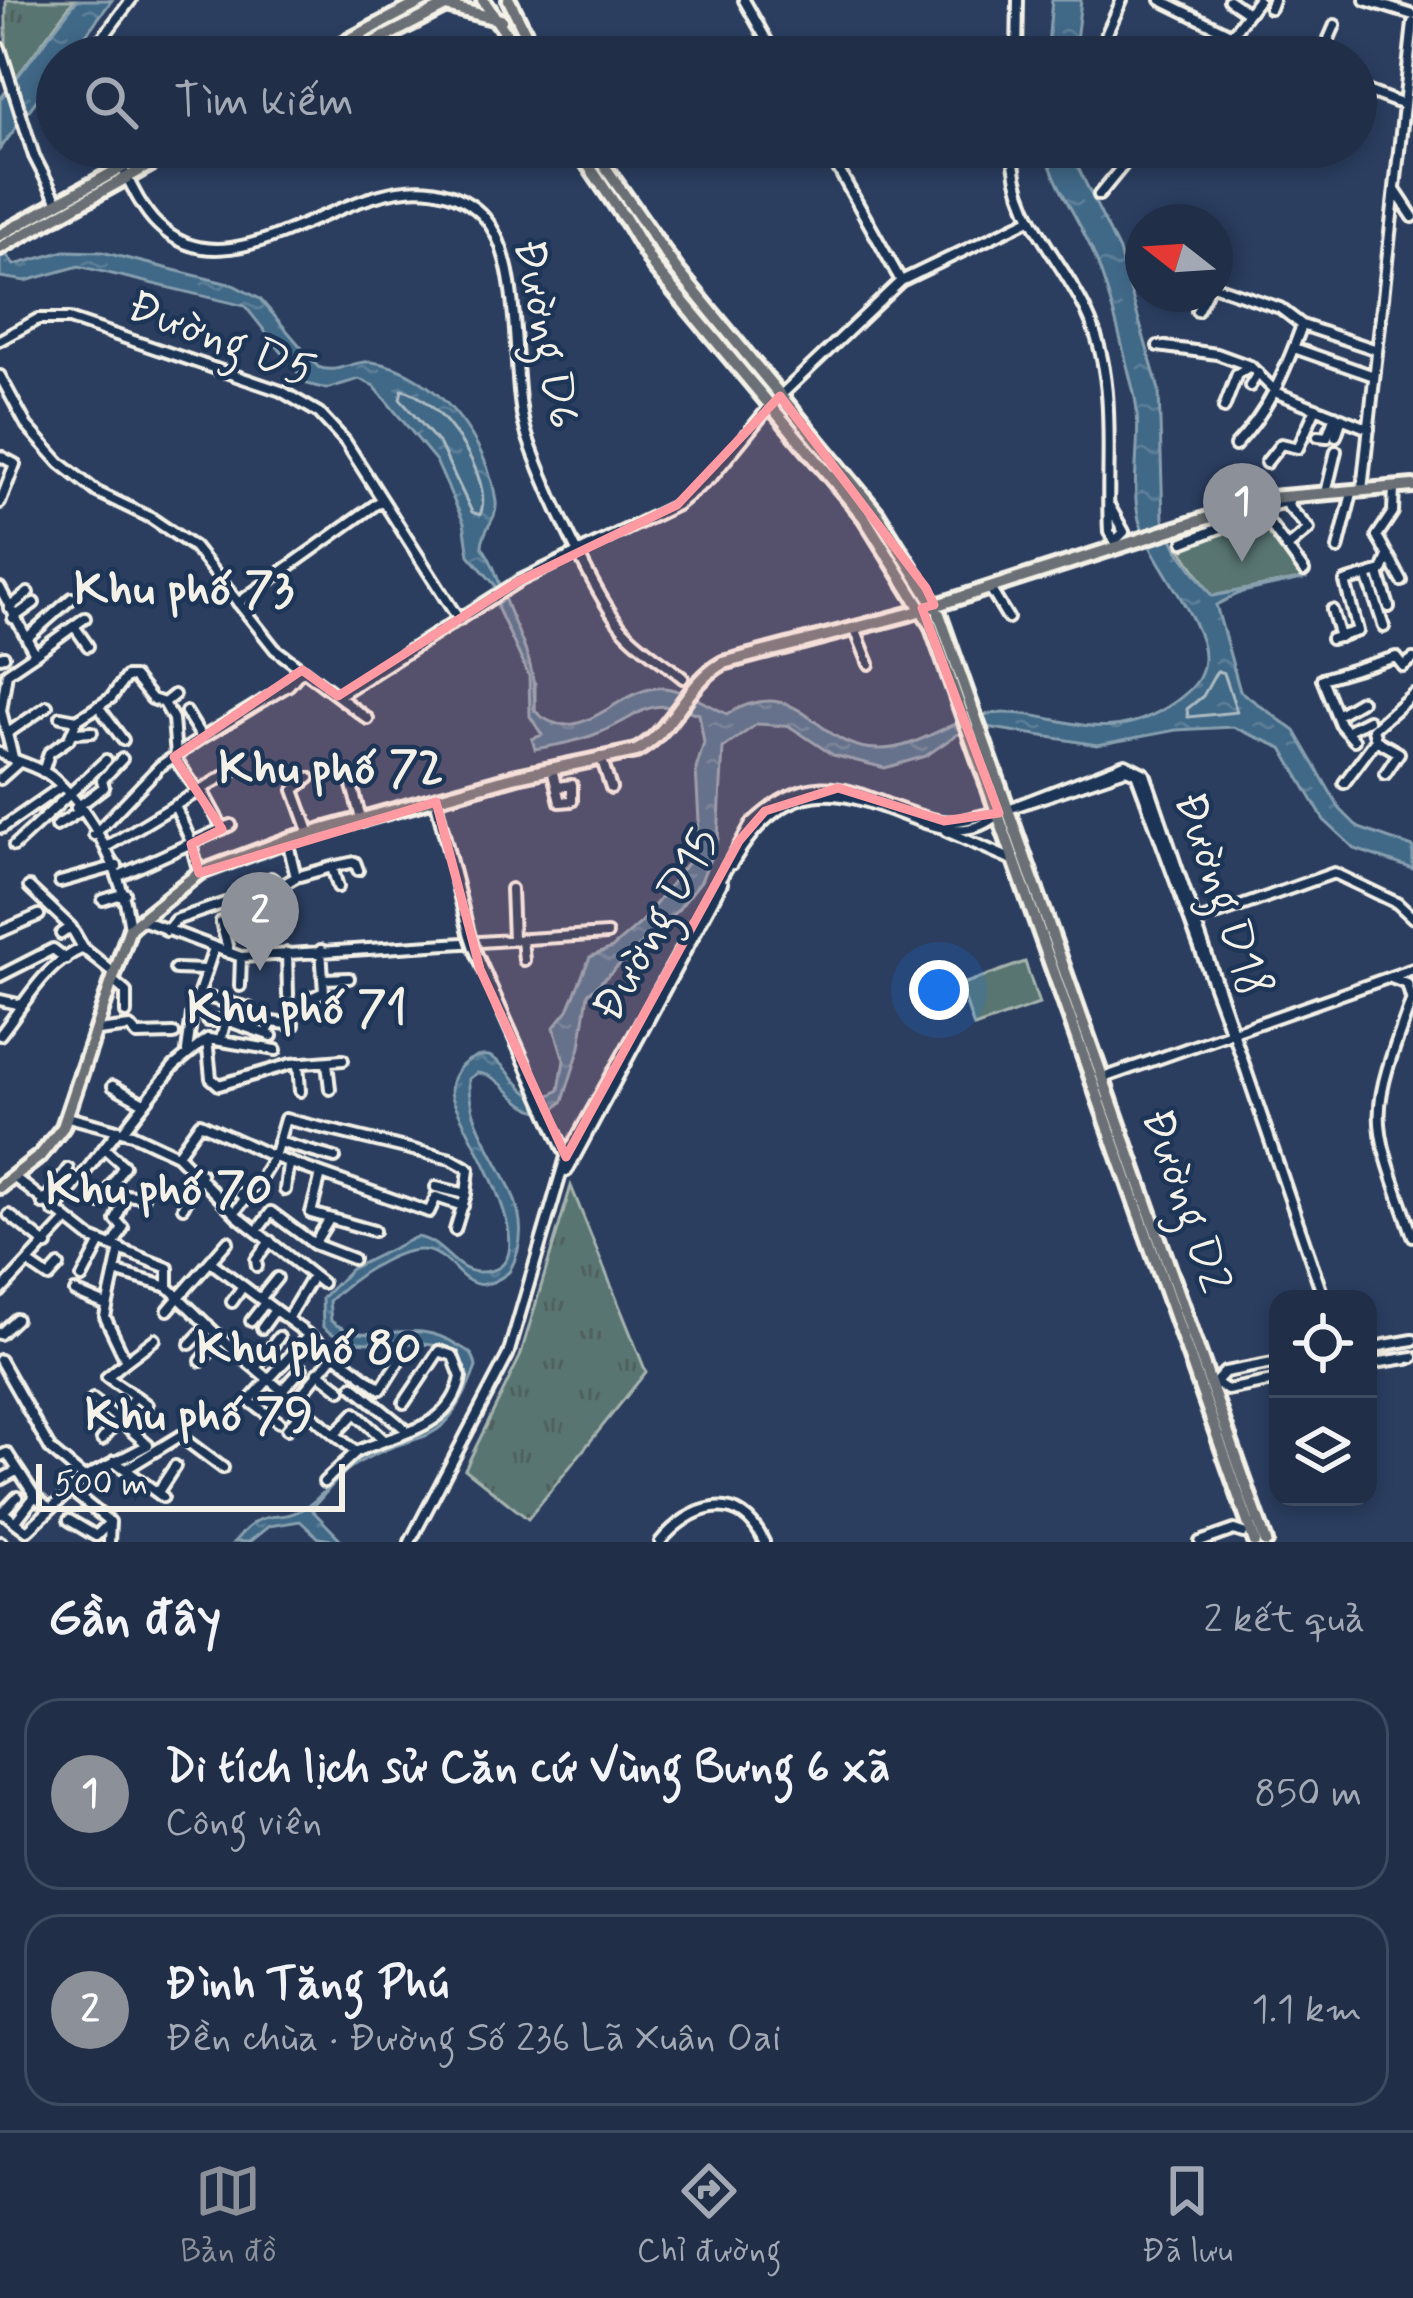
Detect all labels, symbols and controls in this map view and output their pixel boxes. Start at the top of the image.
search box [36,36,1377,168]
icon: search [78,69,144,135]
text: Tìm kiếm [174,73,354,132]
north arrow [1125,204,1233,312]
street label: Đường D6 [493,234,592,435]
street label: Đường D5 [117,277,323,407]
pin: 1 [1203,463,1281,562]
district label: Khu phố 73 [74,559,294,622]
district label: Khu phố 72 [218,738,444,801]
street label: Đường D18 [1154,784,1284,1007]
street label: Đường D15 [580,818,739,1035]
pin: 2 [221,872,299,971]
your location [909,960,969,1020]
district label: Khu phố 71 [187,978,407,1041]
street label: Đường D2 [1121,1101,1244,1303]
district label: Khu phố 70 [45,1159,273,1222]
map controls [1269,1290,1377,1506]
button: locate [1269,1290,1377,1398]
district label: Khu phố 80 [196,1318,422,1381]
district label: Khu phố 79 [85,1385,313,1448]
button: layers [1269,1398,1377,1506]
scale bar [36,1458,345,1511]
text: 500 m [54,1463,148,1507]
text: Gần đây [48,1587,221,1653]
text: 2 kết quả [1203,1595,1365,1646]
text: Di tích lịch sử Căn cứ Vùng Bưng 6 xã [165,1739,890,1798]
text: 1 [81,1769,99,1820]
text: 850 m [1254,1769,1362,1820]
text: Công viên [165,1798,322,1849]
text: Đình Tăng Phú [165,1955,449,2014]
text: 2 [80,1985,100,2036]
text: 1.1 km [1252,1985,1362,2036]
text: Đền chùa · Đường Số 236 Lã Xuân Oai [165,2014,781,2065]
tab: Bản đồ [180,2158,276,2274]
tab: Chỉ đường [637,2158,781,2274]
tab: Đã lưu [1142,2158,1233,2274]

